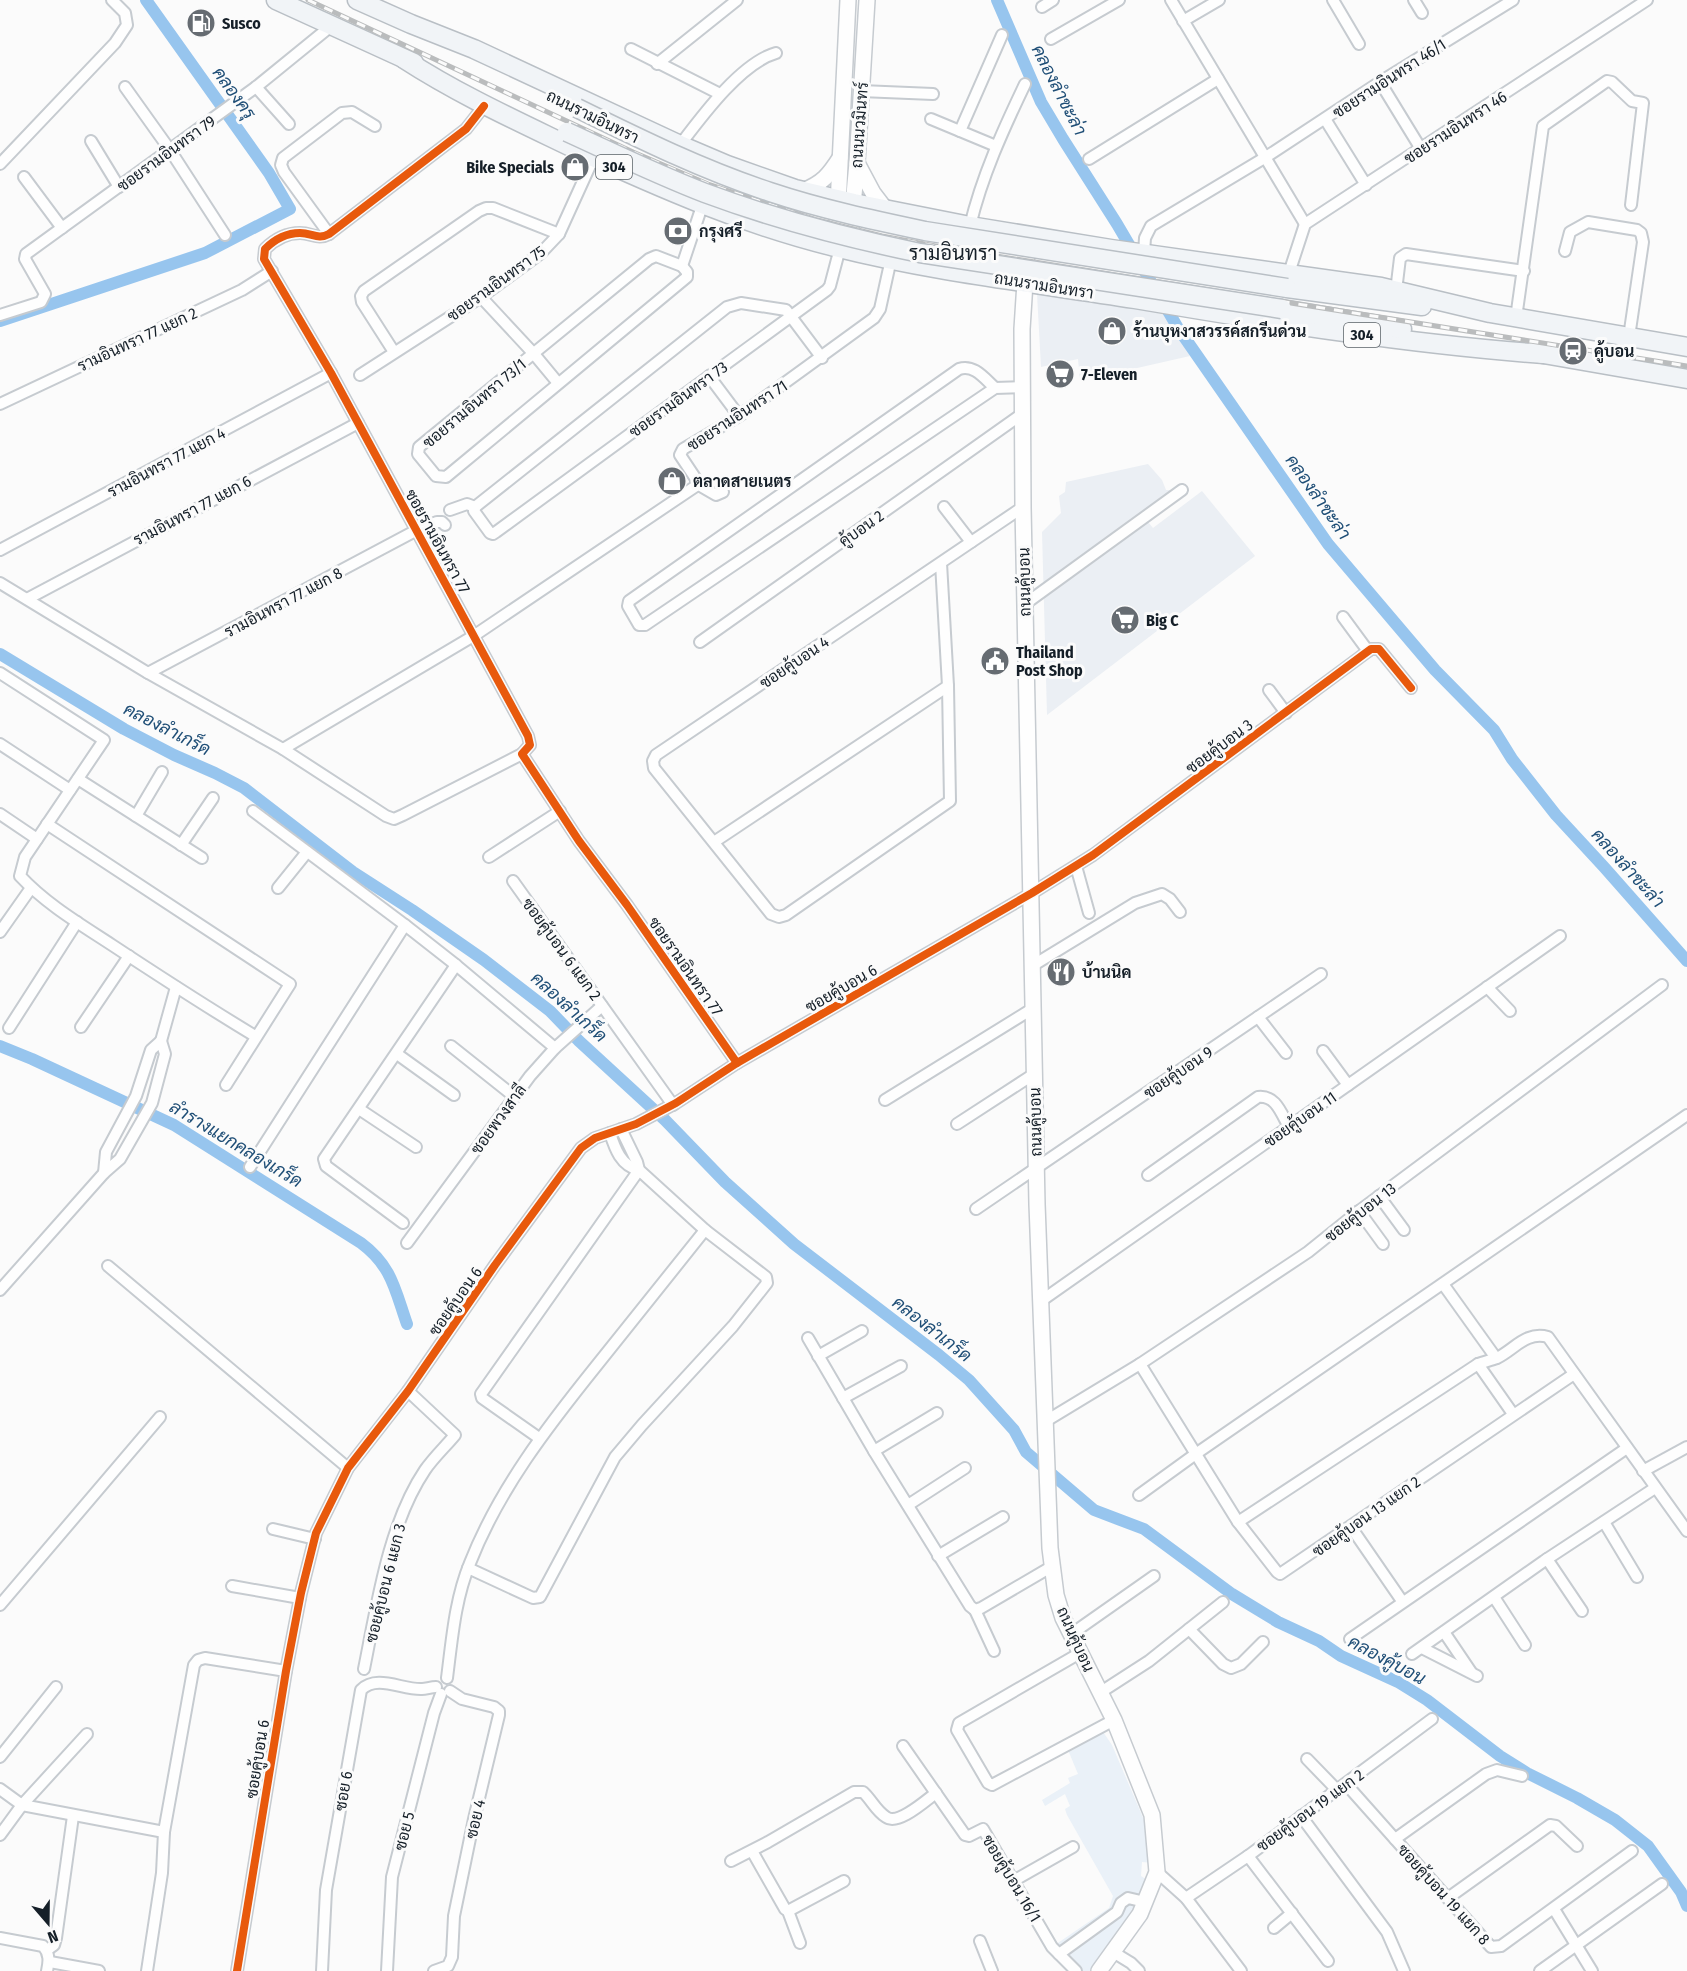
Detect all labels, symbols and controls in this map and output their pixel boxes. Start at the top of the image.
fuel station icon: Susco [185,7,217,39]
place label: Susco [222,14,261,33]
street label: ซอยรามอินทรา 46/1 [1329,35,1449,122]
water label: คลองลำชะล่า [1027,40,1092,139]
water label: คลองครุ [207,62,261,125]
street label: ถนนนวมินทร์ [844,81,872,169]
street label: ถนนรามอินทรา [543,86,642,147]
street label: ซอยรามอินทรา 46 [1400,87,1510,168]
street label: ซอยรามอินทรา 79 [113,111,219,196]
shop icon: Bike Specials [559,151,591,183]
road number: 304 [596,155,632,179]
place label: Bike Specials [466,158,554,177]
bank icon: กรุงศรี [662,215,694,247]
place label: กรุงศรี [699,221,743,243]
street label: ซอยรามอินทรา 75 [444,241,549,325]
district label: รามอินทรา [909,241,997,265]
street label: ถนนรามอินทรา [993,268,1095,303]
street label: รามอินทรา 77 แยก 2 [74,303,200,376]
shop icon: ร้านบุหงาสวรรค์สกรีนด่วน [1096,315,1128,347]
place label: ร้านบุหงาสวรรค์สกรีนด่วน [1133,320,1307,343]
road number: 304 [1344,323,1380,347]
station icon: คู้บอน [1557,335,1589,367]
place label: คู้บอน [1594,340,1634,364]
street label: ซอยรามอินทรา 73/1 [419,355,530,452]
street label: ซอยรามอินทรา 73 [626,357,731,441]
supermarket icon: 7-Eleven [1044,358,1076,390]
place label: 7-Eleven [1081,365,1137,384]
street label: ซอยรามอินทรา 71 [684,376,791,455]
street label: รามอินทรา 77 แยก 4 [104,423,229,501]
water label: คลองลำชะล่า [1281,450,1356,544]
shop icon: ตลาดสายเนตร [656,465,688,497]
street label: รามอินทรา 77 แยก 6 [130,471,254,550]
place label: ตลาดสายเนตร [693,472,791,491]
street label: ซอยรามอินทรา 77 [401,486,474,597]
street label: คู้บอน 2 [835,505,889,552]
street label: ถนนคู้บอน [1013,547,1037,617]
street label: รามอินทรา 77 แยก 8 [221,563,345,642]
supermarket icon: Big C [1109,604,1141,636]
place label: Big C [1146,611,1179,630]
street label: ซอยคู้บอน 4 [755,631,834,694]
place label: Thailand Post Shop [1016,643,1083,680]
public building icon: Thailand Post Shop [979,645,1011,677]
water label: คลองลำเกร็ด [120,695,215,760]
street label: ซอยคู้บอน 3 [1181,714,1258,779]
water label: คลองลำชะล่า [1587,823,1670,912]
street label: ซอยคู้บอน 6 แยก 2 [516,894,606,1005]
street label: ซอยรามอินทรา 77 [645,913,727,1020]
restaurant icon: บ้านนิค [1045,956,1077,988]
street label: ซอยคู้บอน 6 [802,959,882,1018]
place label: บ้านนิค [1082,961,1131,982]
water label: คลองลำเกร็ด [527,965,613,1047]
street label: ซอยคู้บอน 9 [1139,1041,1218,1104]
street label: ซอยพวงสาลี [465,1079,530,1158]
street label: ถนนคู้บอน [1024,1087,1048,1157]
street label: ซอยคู้บอน 11 [1260,1087,1341,1153]
water label: ลำรางแยกคลองเกร็ด [166,1093,308,1192]
street label: ซอยคู้บอน 13 [1320,1178,1401,1248]
street label: ซอยคู้บอน 6 [424,1263,488,1341]
water label: คลองลำเกร็ด [888,1289,978,1367]
street label: ซอยคู้บอน 13 แยก 2 [1308,1471,1425,1562]
street label: ซอยคู้บอน 6 แยก 3 [361,1521,411,1645]
street label: ถนนคู้บอน [1051,1603,1099,1676]
water label: คลองคู้บอน [1344,1630,1430,1692]
street label: ซอยคู้บอน 6 [241,1718,275,1800]
street label: ซอยคู้บอน 19 แยก 2 [1252,1764,1369,1857]
street label: ซอย 6 [331,1770,356,1812]
street label: ซอย 4 [462,1797,489,1841]
street label: ซอย 5 [390,1810,418,1853]
street label: ซอยคู้บอน 16/1 [976,1831,1046,1926]
street label: ซอยคู้บอน 19 แยก 8 [1392,1839,1495,1950]
north arrow [18,1893,78,1953]
text: N [45,1926,61,1947]

